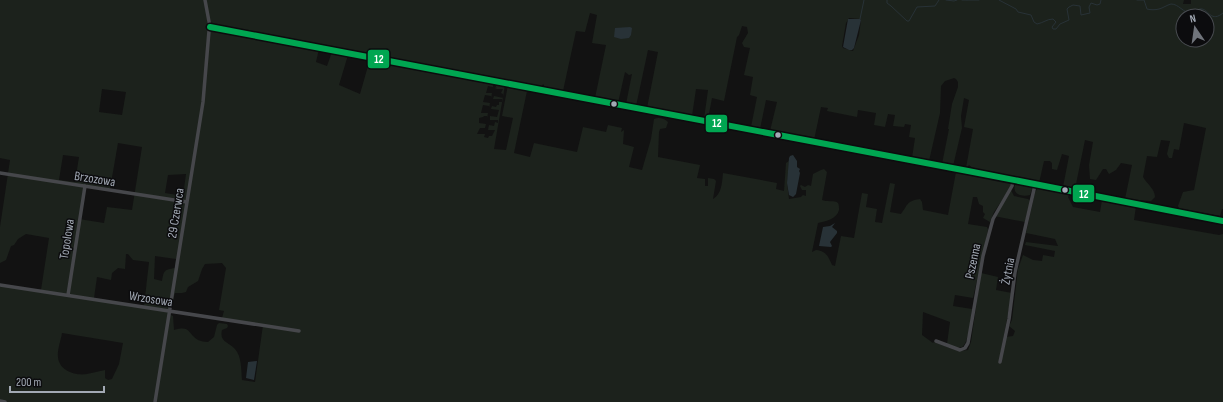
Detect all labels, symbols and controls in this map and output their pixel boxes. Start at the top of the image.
north arrow [1175,8,1215,48]
text: N [1189,12,1197,26]
line badge: 12 [367,49,390,69]
text: 12 [374,53,384,66]
unlabelled marker [609,99,619,109]
line badge: 12 [705,114,728,133]
text: 12 [712,117,722,130]
unlabelled marker [773,130,783,140]
street label: Brzozowa [73,168,116,190]
line badge: 12 [1072,184,1095,203]
unlabelled marker [1060,185,1070,195]
street label: 29 Czerwca [164,187,188,239]
text: 12 [1079,188,1089,201]
street label: Topolowa [56,218,78,260]
street label: Pszenna [961,242,985,280]
street label: Żytnia [997,256,1018,286]
street label: Wrzosowa [128,288,174,310]
scale bar [10,368,104,394]
text: 200 m [16,375,42,390]

